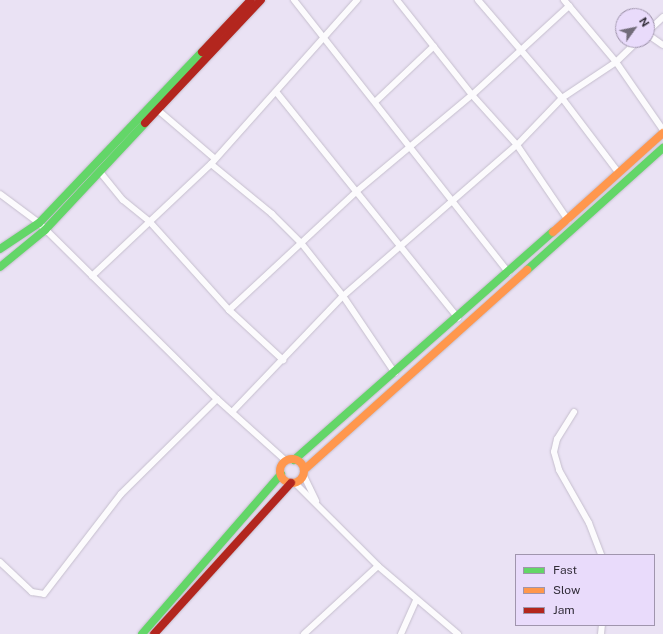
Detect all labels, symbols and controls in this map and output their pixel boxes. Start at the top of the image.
north arrow [615,8,655,48]
text: N [637,15,652,29]
legend [515,554,655,626]
text: Fast [553,563,577,577]
text: Slow [553,583,580,597]
text: Jam [553,603,575,617]

